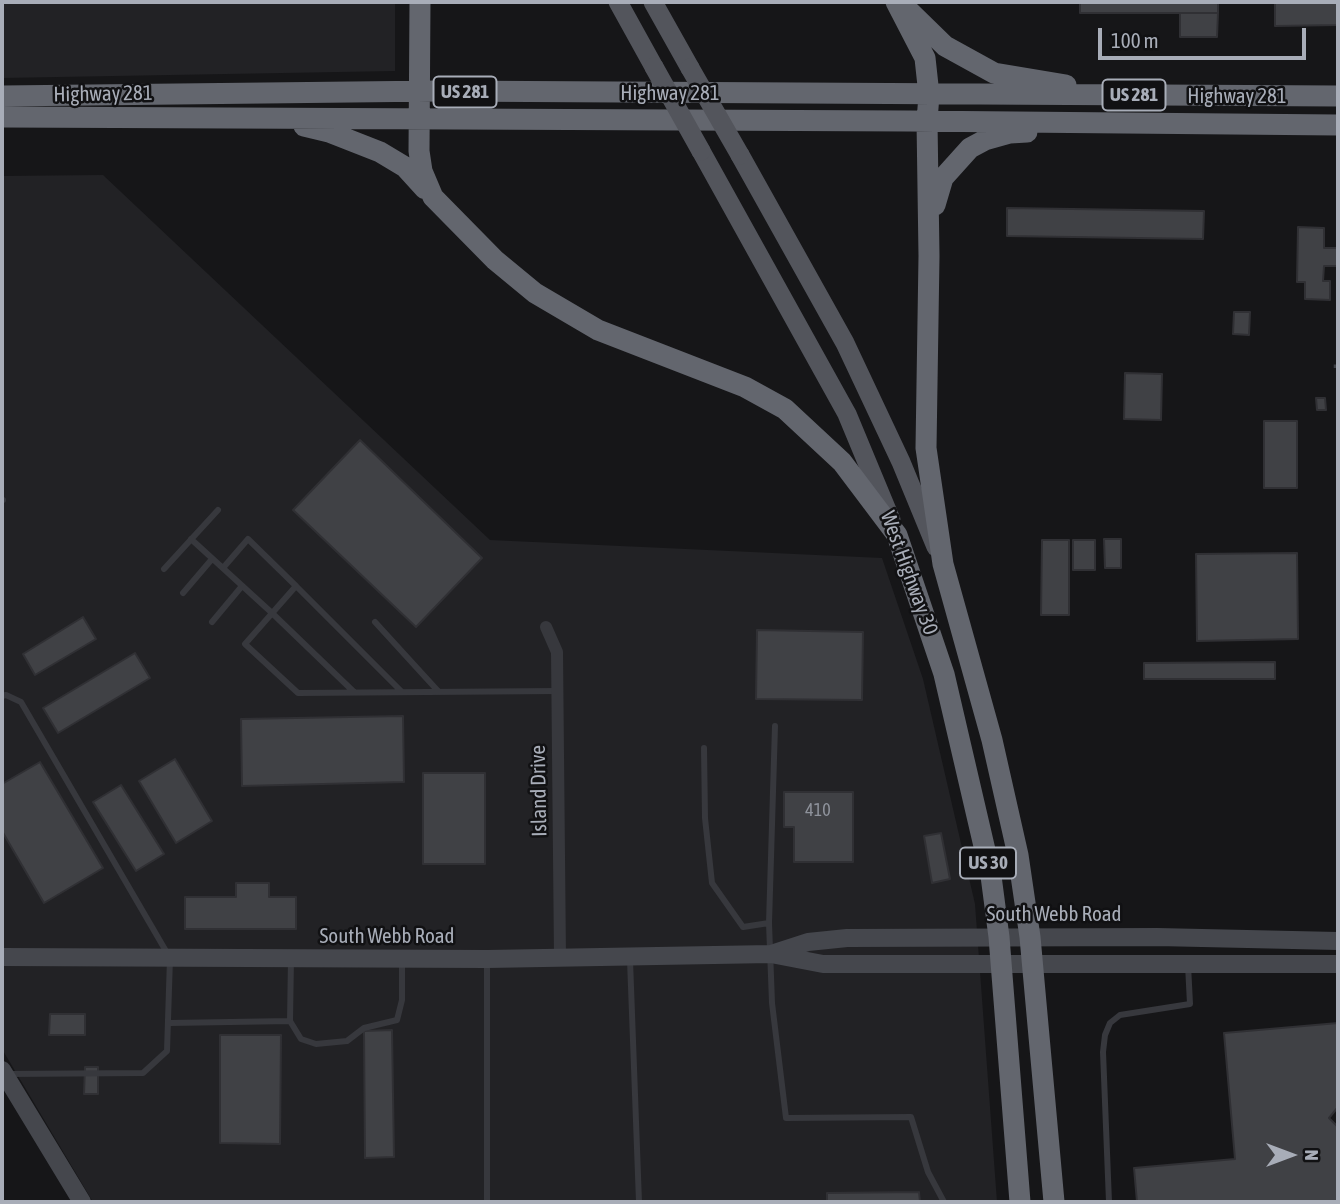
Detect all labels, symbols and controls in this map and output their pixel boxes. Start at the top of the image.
scale bar [1102,14,1310,58]
text: 100 m [1111,28,1159,52]
road number: US 281 [434,76,496,108]
street label: Highway 281 [620,80,720,106]
road number: US 281 [1102,80,1166,110]
street label: Highway 281 [53,81,153,107]
street label: Highway 281 [1187,83,1287,109]
street label: West Highway 30 [875,508,943,638]
street label: Island Drive [526,745,552,837]
house number: 410 [805,799,831,821]
road number: US 30 [960,848,1016,878]
street label: South Webb Road [987,901,1121,927]
street label: South Webb Road [320,923,454,949]
north arrow [1256,1120,1326,1190]
text: N [1301,1149,1323,1161]

